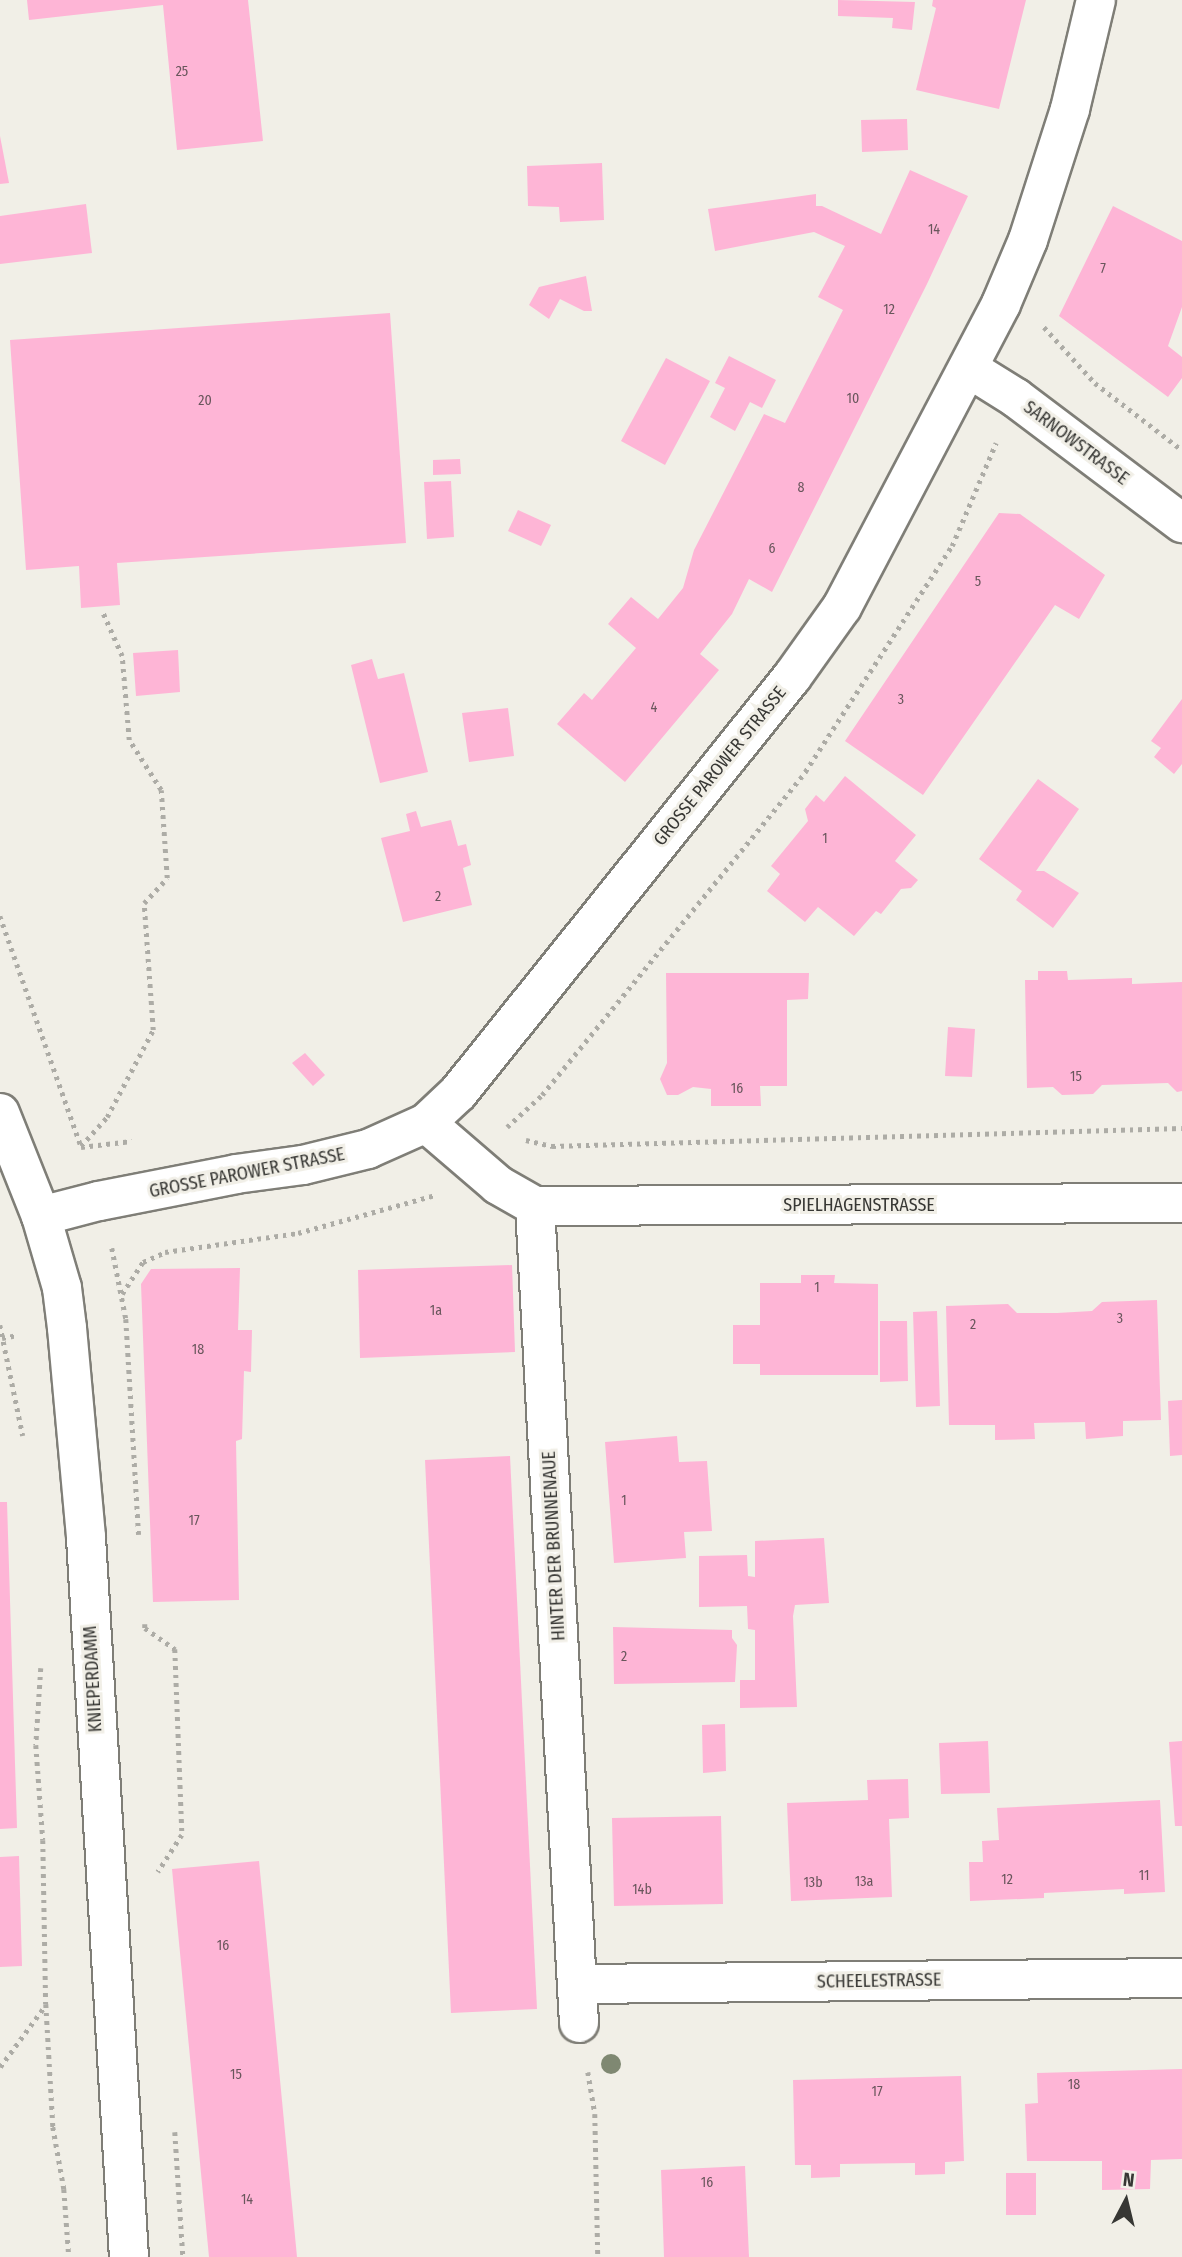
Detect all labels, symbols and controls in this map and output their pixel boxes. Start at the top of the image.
house number: 25 [176,64,188,80]
house number: 14 [928,222,940,238]
house number: 7 [1100,261,1106,277]
house number: 12 [883,302,895,318]
house number: 10 [847,391,859,407]
house number: 20 [198,393,212,409]
street label: SARNOWSTRASSE [1019,396,1133,490]
house number: 8 [798,480,804,496]
house number: 6 [769,541,775,557]
house number: 5 [975,574,981,590]
street label: GROSSE PAROWER STRASSE [649,682,791,850]
house number: 3 [898,692,904,708]
house number: 4 [651,700,657,716]
house number: 1 [822,831,828,847]
house number: 2 [435,889,441,905]
house number: 15 [1070,1069,1082,1085]
house number: 16 [731,1081,743,1097]
street label: GROSSE PAROWER STRASSE [148,1143,346,1203]
street label: SPIELHAGENSTRASSE [783,1194,935,1216]
house number: 1 [814,1280,820,1296]
house number: 1a [430,1303,442,1319]
house number: 3 [1117,1311,1123,1327]
house number: 2 [970,1317,976,1333]
house number: 18 [192,1342,204,1358]
street label: HINTER DER BRUNNENAUE [538,1451,570,1641]
house number: 1 [621,1493,627,1509]
house number: 17 [188,1513,200,1529]
street label: KNIEPERDAMM [79,1625,107,1733]
house number: 2 [621,1649,627,1665]
house number: 11 [1139,1868,1149,1884]
house number: 12 [1001,1872,1013,1888]
house number: 13a [855,1874,873,1890]
house number: 13b [803,1875,823,1891]
house number: 14b [632,1882,652,1898]
house number: 16 [217,1938,229,1954]
street label: SCHEELESTRASSE [817,1969,941,1993]
house number: 15 [230,2067,242,2083]
house number: 18 [1068,2077,1080,2093]
house number: 17 [871,2084,883,2100]
north arrow [1091,2166,1161,2236]
text: N [1122,2168,1136,2192]
house number: 16 [701,2175,713,2191]
house number: 14 [241,2192,253,2208]

